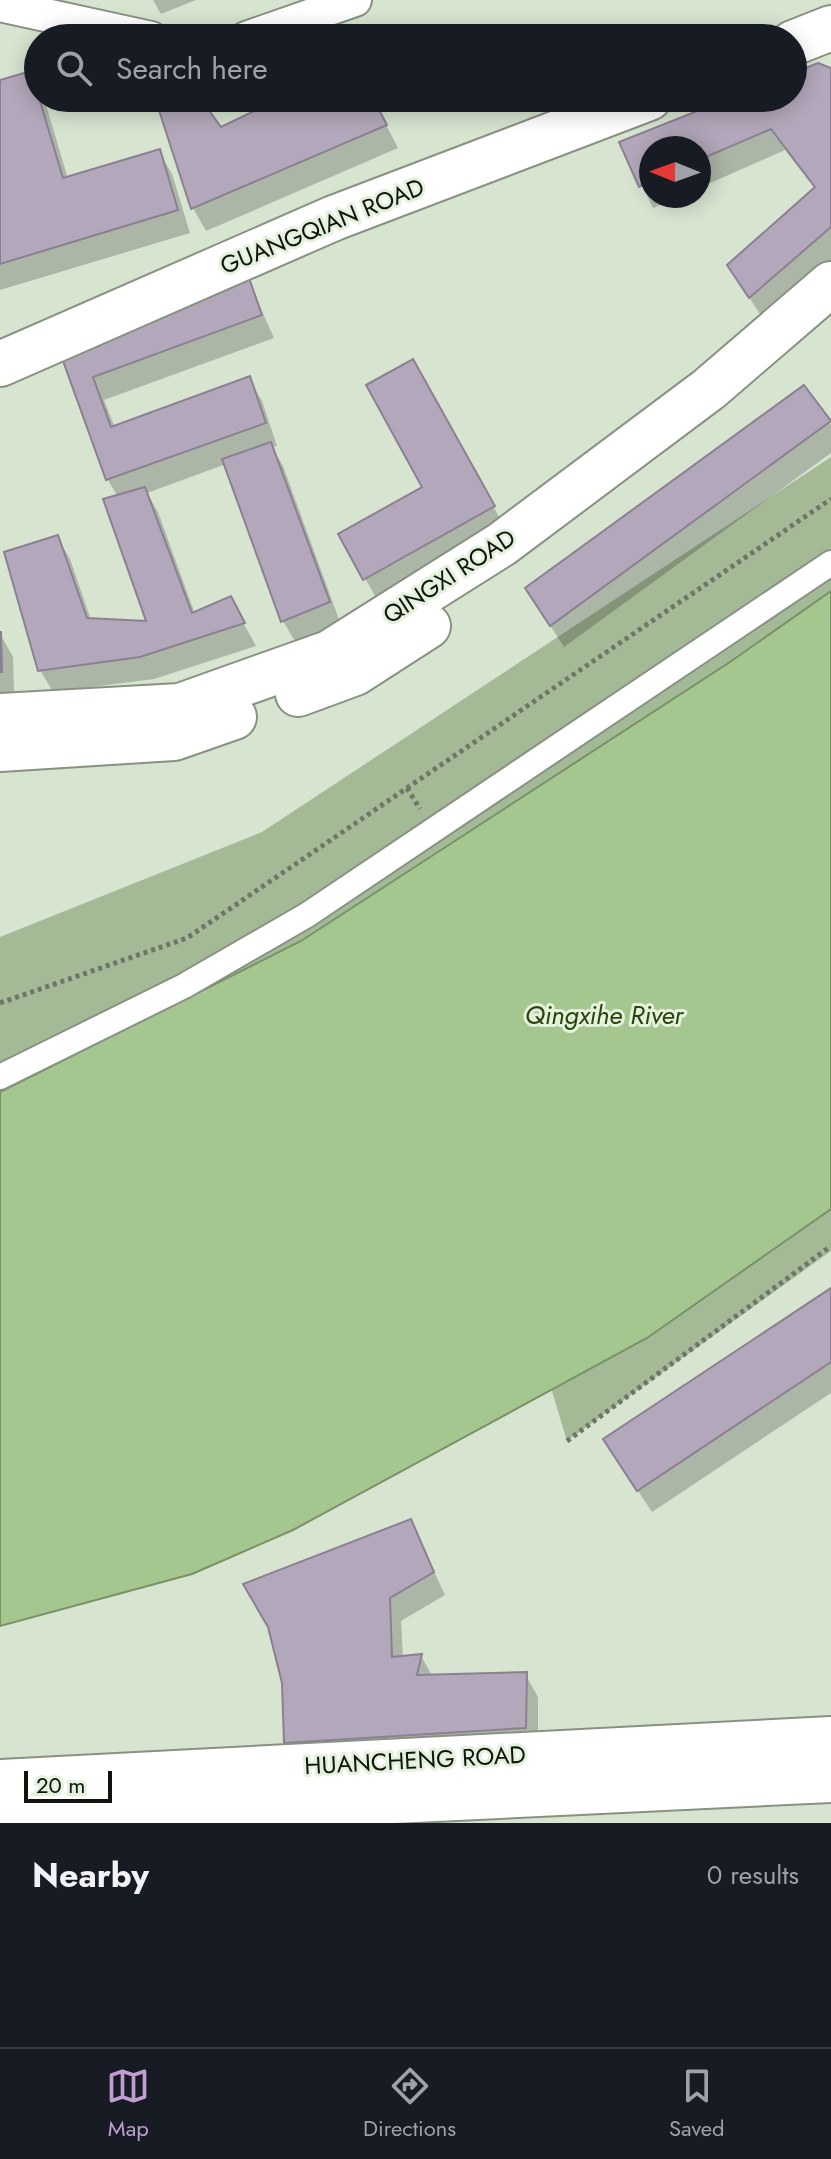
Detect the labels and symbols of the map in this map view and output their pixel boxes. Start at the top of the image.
north arrow [639,136,711,208]
street label: GUANGQIAN ROAD [215,169,429,283]
street label: QINGXI ROAD [376,520,522,632]
water label: Qingxihe River [525,996,685,1034]
street label: HUANCHENG ROAD [303,1737,527,1783]
scale bar [24,1767,112,1803]

